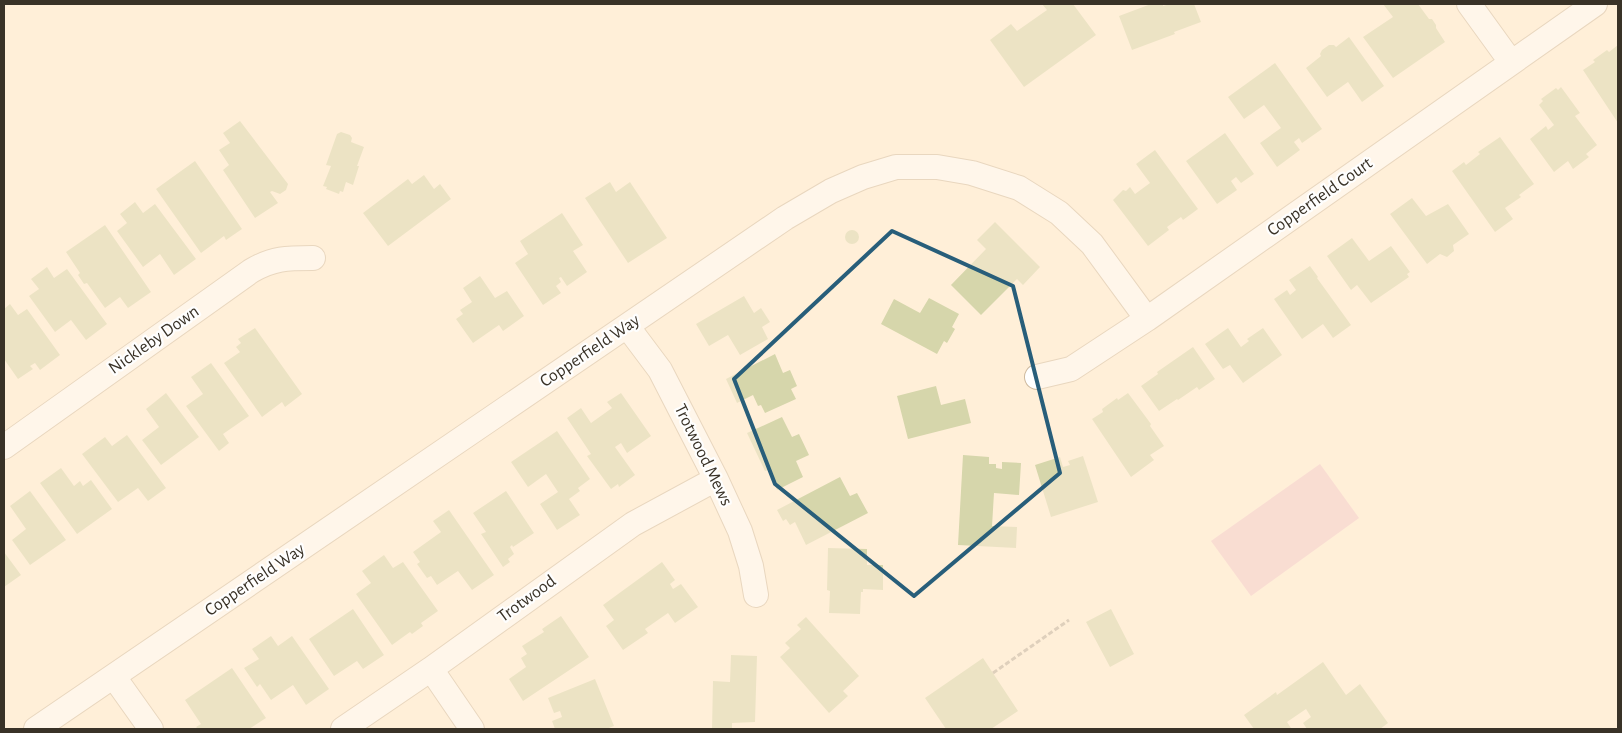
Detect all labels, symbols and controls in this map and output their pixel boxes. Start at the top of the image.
street label: Copperfield Court [1264,154,1376,240]
street label: Nickleby Down [105,302,203,378]
street label: Copperfield Way [537,311,643,391]
street label: Trotwood Mews [671,401,735,509]
street label: Copperfield Way [202,540,308,620]
street label: Trotwood [495,572,559,626]

